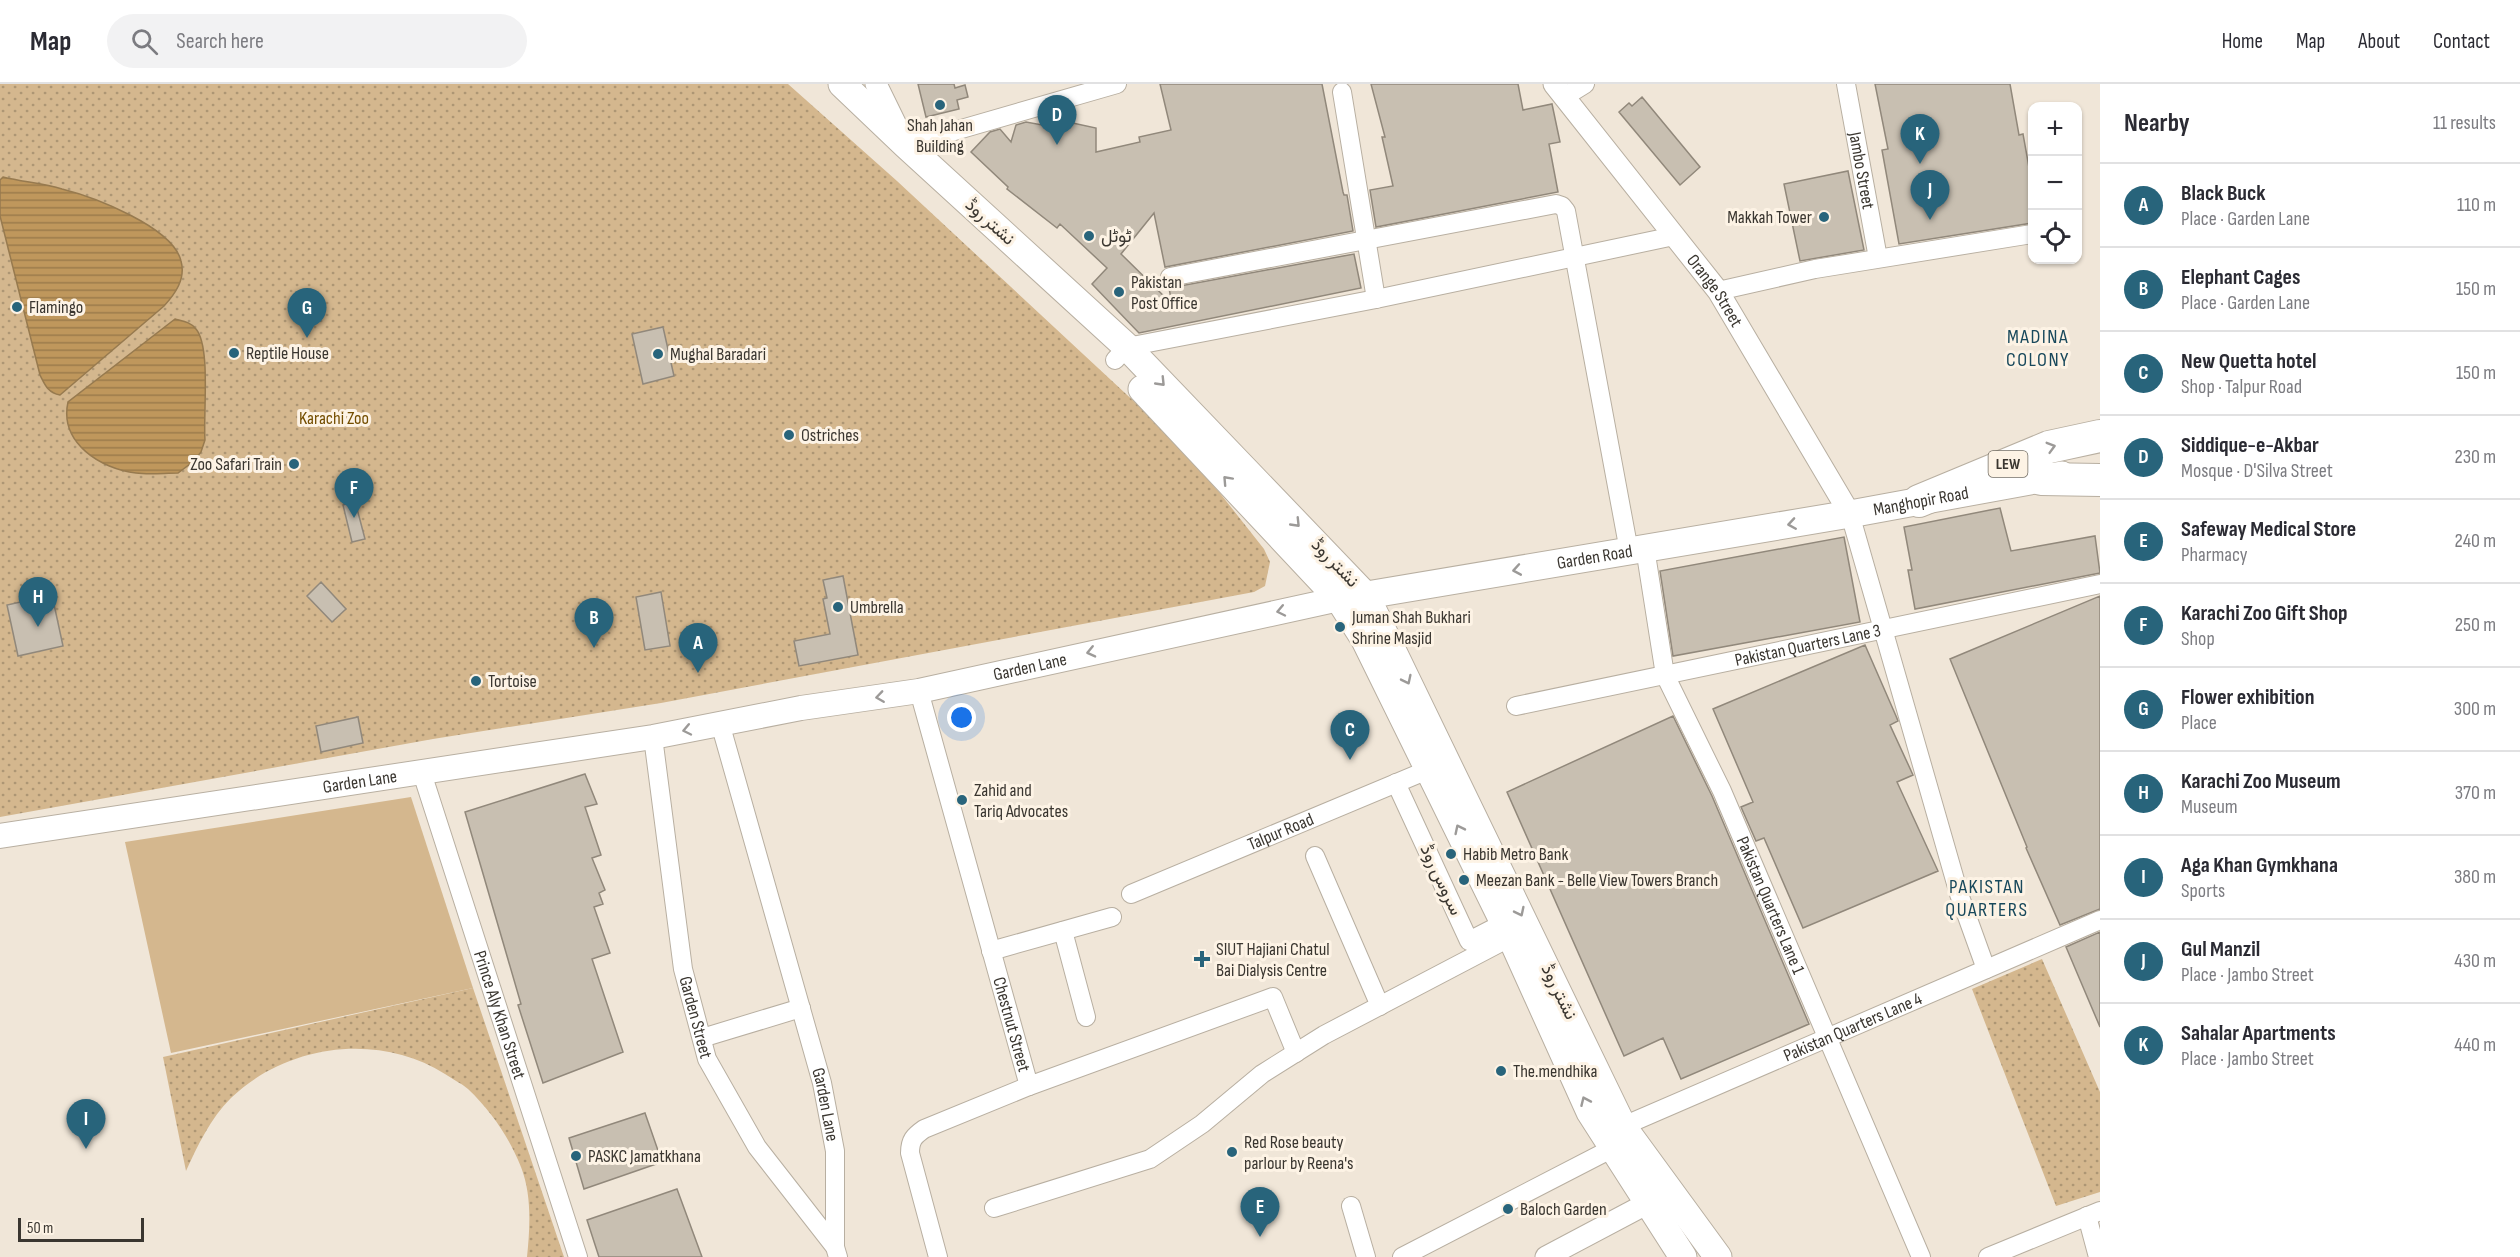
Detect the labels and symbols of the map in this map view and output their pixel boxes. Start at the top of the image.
pin: D [1038,95,1076,145]
marker: Shah Jahan Building [933,98,947,112]
place label: Shah Jahan Building [907,115,973,157]
pin: K [1900,115,1940,164]
street label: Jambo Street [1844,129,1879,211]
pin: J [1910,170,1950,220]
street label: نشتر روڈ [961,194,1019,250]
place label: Makkah Tower [1727,207,1812,228]
marker: Makkah Tower [1817,210,1831,224]
place label: ٹوٹل [1101,226,1132,247]
marker: ٹوٹل [1082,229,1096,243]
street label: Orange Street [1682,250,1748,331]
place label: Pakistan Post Office [1131,272,1198,314]
marker: Pakistan Post Office [1112,285,1126,299]
pin: G [288,288,326,338]
place label: Flamingo [29,297,83,318]
marker: Flamingo [10,300,24,314]
district label: MADINA COLONY [2006,325,2070,372]
place label: Reptile House [246,343,329,364]
place label: Mughal Baradari [670,344,766,365]
marker: Reptile House [227,346,241,360]
marker: Mughal Baradari [651,347,665,361]
one-way arrow [1154,375,1165,385]
park label: Karachi Zoo [299,408,369,429]
place label: Ostriches [801,425,859,446]
marker: Ostriches [782,428,796,442]
one-way arrow [2046,442,2056,455]
road number: LEW [1988,451,2028,477]
place label: Zoo Safari Train [190,454,282,475]
marker: Zoo Safari Train [287,457,301,471]
pin: F [334,468,374,518]
one-way arrow [1223,476,1234,486]
street label: Manghopir Road [1871,482,1970,520]
one-way arrow [1289,516,1300,526]
one-way arrow [1788,517,1798,530]
street label: نشتر روڈ [1307,534,1363,592]
street label: Garden Road [1555,540,1634,573]
one-way arrow [1513,563,1523,576]
pin: H [18,578,57,627]
place label: Umbrella [850,597,904,618]
pin: B [574,598,614,648]
marker: Umbrella [831,600,845,614]
one-way arrow [1277,604,1287,617]
place label: Juman Shah Bukhari Shrine Masjid [1351,607,1471,649]
marker: Juman Shah Bukhari Shrine Masjid [1333,620,1347,634]
street label: Pakistan Quarters Lane 3 [1733,620,1883,671]
pin: A [678,624,718,673]
one-way arrow [1086,645,1096,658]
street label: Garden Lane [991,648,1069,685]
place label: Tortoise [488,671,537,692]
one-way arrow [1400,673,1412,684]
marker: Tortoise [469,674,483,688]
one-way arrow [875,690,884,702]
your location [947,703,976,732]
pin: C [1330,710,1370,760]
one-way arrow [683,723,693,736]
street label: Garden Lane [321,765,398,797]
place label: Zahid and Tariq Advocates [974,780,1068,822]
marker: Zahid and Tariq Advocates [955,793,969,807]
street label: Talpur Road [1244,808,1317,855]
one-way arrow [1455,824,1466,835]
street label: Pakistan Quarters Lane 1 [1732,833,1810,978]
street label: سروس روڈ [1416,841,1466,919]
place label: Habib Metro Bank [1463,844,1568,865]
marker: Habib Metro Bank [1444,847,1458,861]
place label: Meezan Bank - Belle View Towers Branch [1476,870,1718,891]
marker: Meezan Bank - Belle View Towers Branch [1457,873,1471,887]
district label: PAKISTAN QUARTERS [1945,875,2029,922]
one-way arrow [1513,905,1525,916]
place label: SIUT Hajiani Chatul Bai Dialysis Centre [1216,939,1330,981]
street label: Prince Aly Khan Street [469,948,531,1082]
marker: SIUT Hajiani Chatul Bai Dialysis Centre [1193,950,1211,968]
street label: نشتر روڈ [1537,961,1581,1023]
street label: Garden Street [675,974,717,1061]
street label: Chestnut Street [989,975,1035,1075]
street label: Pakistan Quarters Lane 4 [1780,988,1925,1066]
place label: The.mendhika [1513,1061,1597,1082]
marker: The.mendhika [1494,1064,1508,1078]
street label: Garden Lane [808,1065,843,1143]
one-way arrow [1580,1096,1592,1107]
pin: I [66,1100,106,1149]
place label: Red Rose beauty parlour by Reena's [1244,1132,1354,1174]
marker: Red Rose beauty parlour by Reena's [1225,1145,1239,1159]
place label: PASKC Jamatkhana [588,1146,701,1167]
marker: PASKC Jamatkhana [569,1149,583,1163]
pin: E [1240,1188,1280,1237]
place label: Baloch Garden [1520,1199,1607,1220]
marker: Baloch Garden [1501,1202,1515,1216]
scale bar [18,1215,144,1242]

